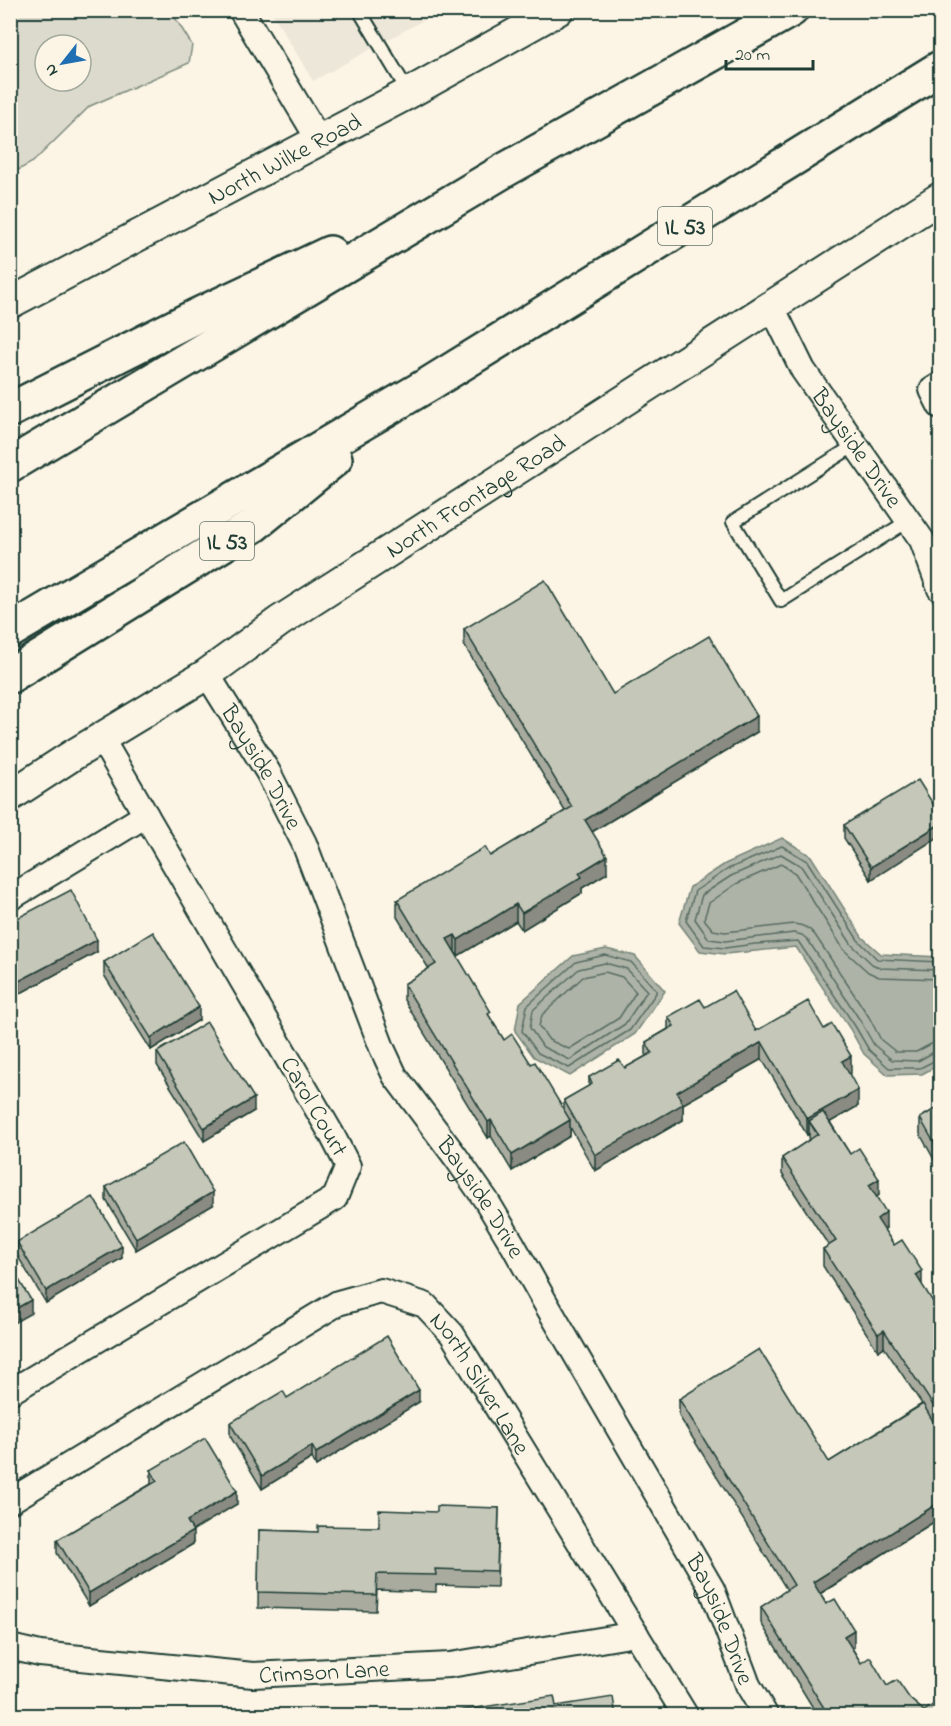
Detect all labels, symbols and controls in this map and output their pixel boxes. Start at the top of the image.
north arrow [33,33,93,93]
scale bar [726,33,813,71]
text: 20 m [735,43,770,69]
text: N [39,59,65,81]
street label: North Wilke Road [202,106,369,216]
road number: IL 53 [658,207,712,245]
street label: Bayside Drive [800,381,910,516]
street label: North Frontage Road [380,427,574,569]
road number: IL 53 [200,522,254,560]
street label: Bayside Drive [210,698,310,837]
street label: Carol Court [270,1051,356,1164]
street label: Bayside Drive [426,1129,532,1266]
street label: North Silver Lane [420,1305,537,1463]
street label: Bayside Drive [675,1547,762,1691]
street label: Crimson Lane [258,1653,391,1695]

